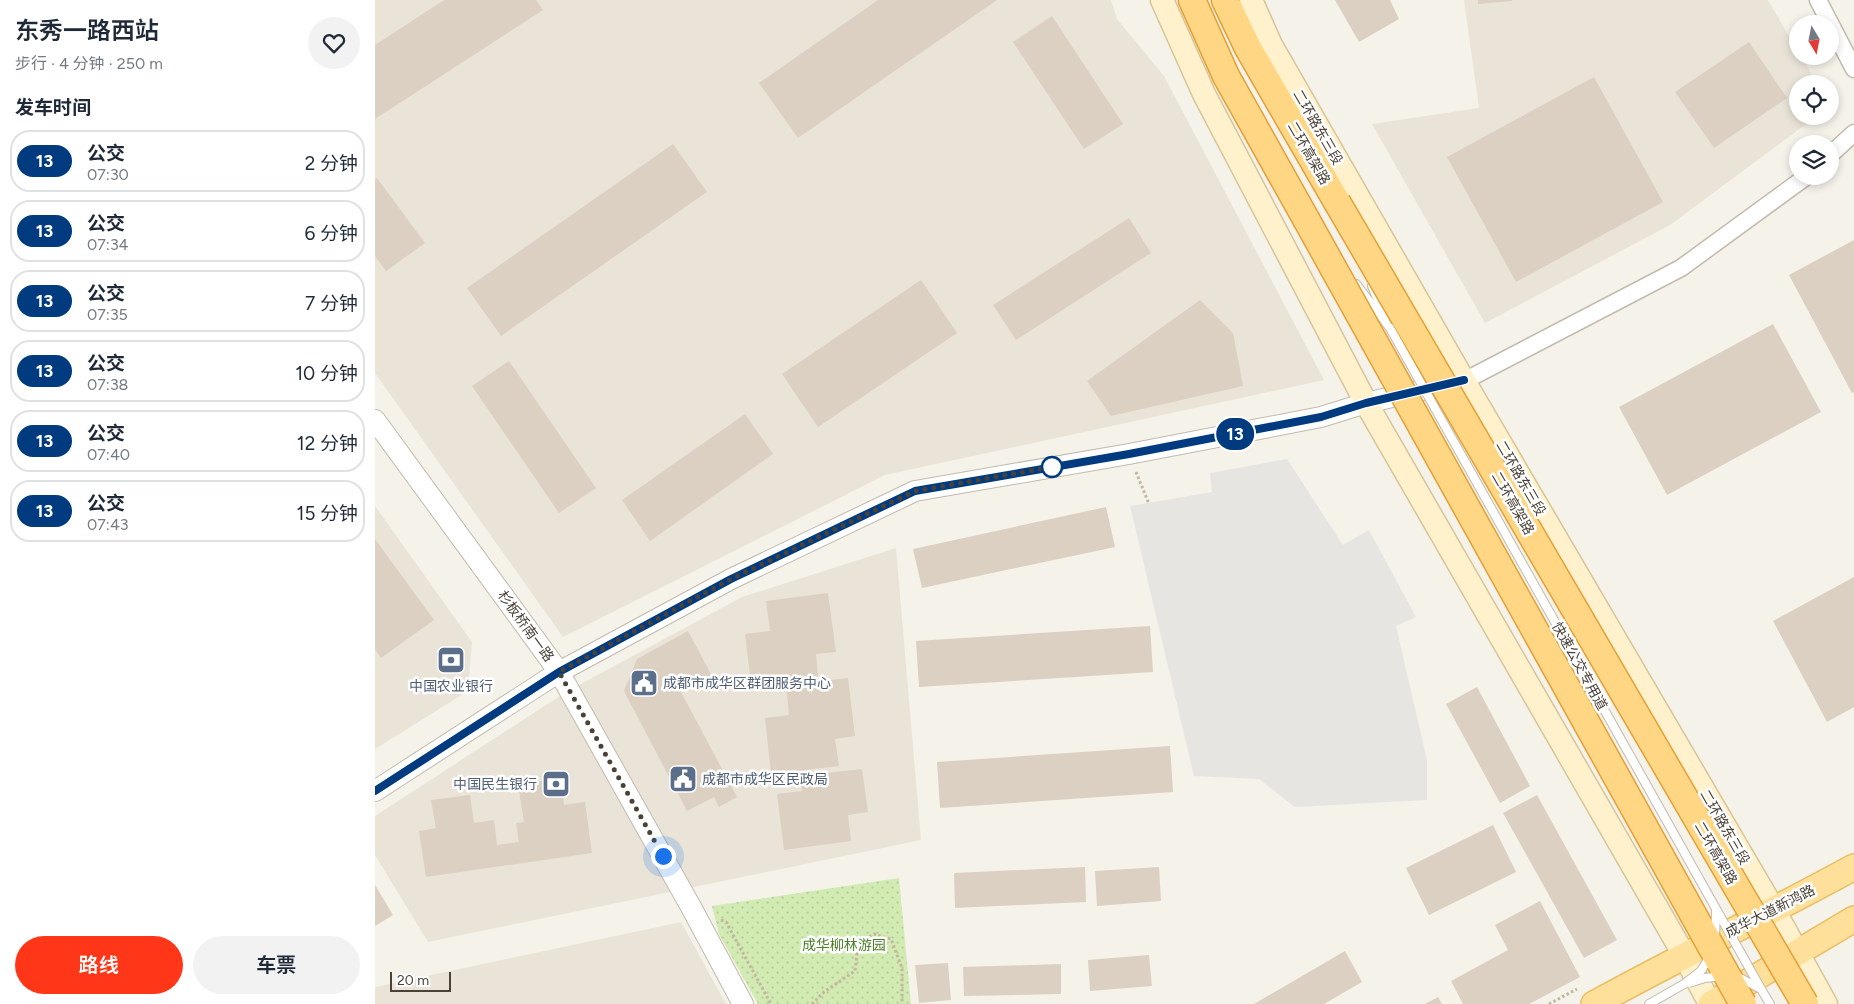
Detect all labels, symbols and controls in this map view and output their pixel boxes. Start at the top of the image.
north arrow [1789,15,1839,65]
map controls [1789,15,1839,185]
text: 东秀一路西站 [15,16,159,45]
button: heart [308,17,360,69]
text: 步行 · 4 分钟 · 250 m [15,54,163,73]
button: locate [1789,75,1839,125]
street label: 二环路东三段 [1289,87,1346,168]
text: 发车时间 [15,96,91,119]
street label: 二环高架路 [1284,119,1333,188]
button: layers [1789,135,1839,185]
text: 公交 [87,142,125,165]
text: 13 [36,150,53,172]
text: 2 分钟 [305,152,358,175]
text: 07:30 [87,165,129,184]
text: 公交 [87,212,125,235]
text: 13 [36,220,53,242]
text: 6 分钟 [305,222,358,245]
text: 07:34 [87,235,129,254]
text: 公交 [87,282,125,305]
text: 13 [36,290,53,312]
text: 7 分钟 [305,292,358,315]
text: 07:35 [87,305,128,324]
text: 公交 [87,352,125,375]
text: 13 [36,360,53,382]
text: 10 分钟 [295,362,358,385]
text: 07:38 [87,375,128,394]
line badge: 13 [1213,418,1257,450]
text: 公交 [87,422,125,445]
text: 13 [1226,423,1244,445]
text: 13 [36,430,53,452]
text: 12 分钟 [297,432,358,455]
street label: 二环路东三段 [1492,438,1549,519]
text: 07:40 [87,445,130,464]
unlabelled marker [1041,456,1063,478]
street label: 二环高架路 [1488,469,1537,538]
text: 公交 [87,492,125,515]
text: 13 [36,500,53,522]
text: 15 分钟 [297,502,358,525]
text: 07:43 [87,515,129,534]
street label: 杉板桥南一路 [494,587,557,665]
street label: 快速公交专用道 [1548,619,1611,713]
bank icon: 中国农业银行 [436,645,466,675]
public building icon: 成都市成华区群团服务中心 [629,668,659,698]
place label: 成都市成华区群团服务中心 [663,675,831,692]
place label: 中国农业银行 [409,678,493,695]
public building icon: 成都市成华区民政局 [668,764,698,794]
bank icon: 中国民生银行 [541,769,571,799]
place label: 成都市成华区民政局 [702,771,828,788]
place label: 中国民生银行 [453,776,537,793]
street label: 二环路东三段 [1696,787,1753,868]
street label: 二环高架路 [1691,819,1740,888]
your location [651,844,676,869]
street label: 成华大道新鸿路 [1723,882,1818,941]
button: 路线 [15,936,183,994]
button: 车票 [193,936,360,994]
park label: 成华柳林游园 [802,937,886,954]
scale bar [390,969,451,992]
text: 20 m [397,972,429,989]

